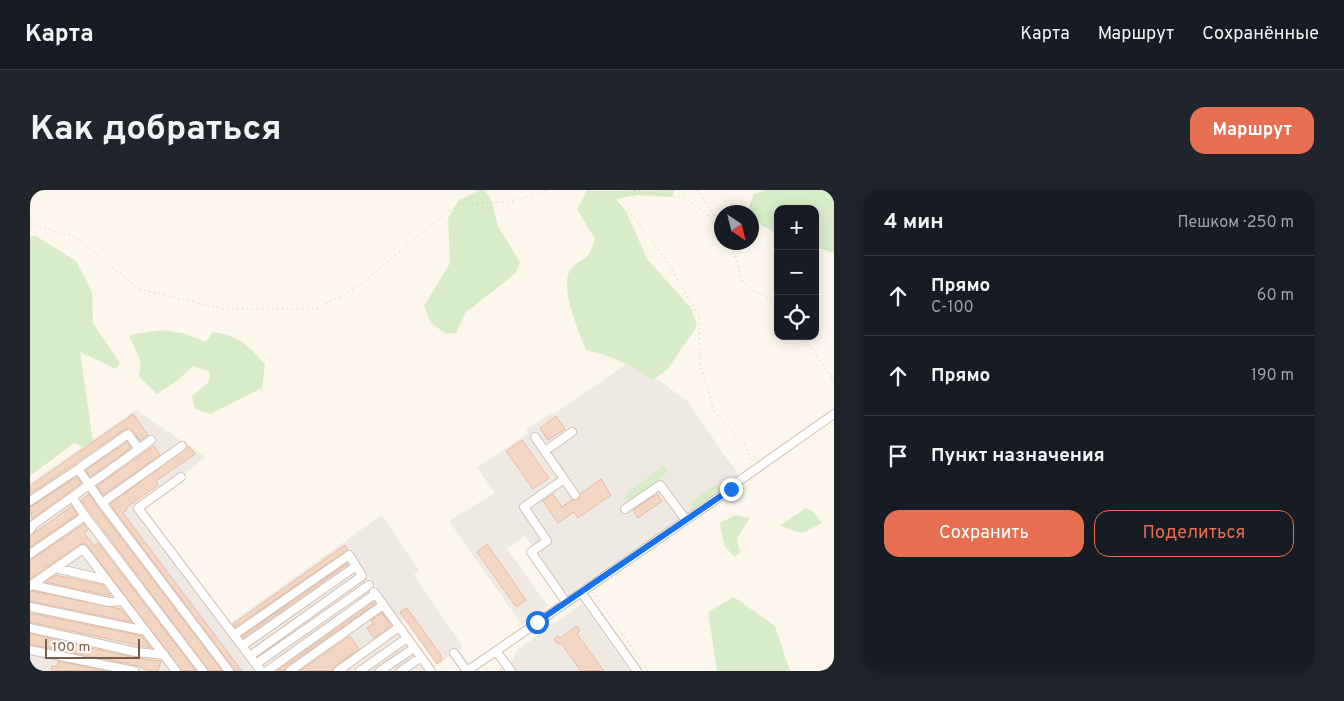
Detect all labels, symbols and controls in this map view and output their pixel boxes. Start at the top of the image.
text: Карта [25,20,94,50]
text: Карта [1020,23,1070,46]
text: Маршрут [1098,23,1174,46]
text: Сохранённые [1202,23,1319,46]
button: Маршрут [1190,107,1314,154]
text: Как добраться [30,108,282,152]
north arrow [714,205,759,250]
map controls [774,205,819,340]
button: + [774,205,819,250]
text: 4 мин [884,209,944,236]
text: Пешком · 250 m [1178,213,1294,233]
button: − [774,250,819,295]
text: Прямо [931,274,990,298]
icon: ahead [884,282,912,310]
text: 60 m [1257,286,1294,306]
button: locate [774,295,819,340]
text: С-100 [931,298,974,318]
icon: ahead [884,362,912,390]
text: Прямо [931,364,990,388]
text: 190 m [1251,366,1294,386]
icon: arrive [884,442,912,470]
text: Пункт назначения [931,444,1105,468]
route end [720,478,743,501]
button: Сохранить [884,510,1084,557]
button: Поделиться [1094,510,1294,557]
route start [526,611,549,634]
scale bar [45,636,140,659]
text: 100 m [52,639,90,656]

